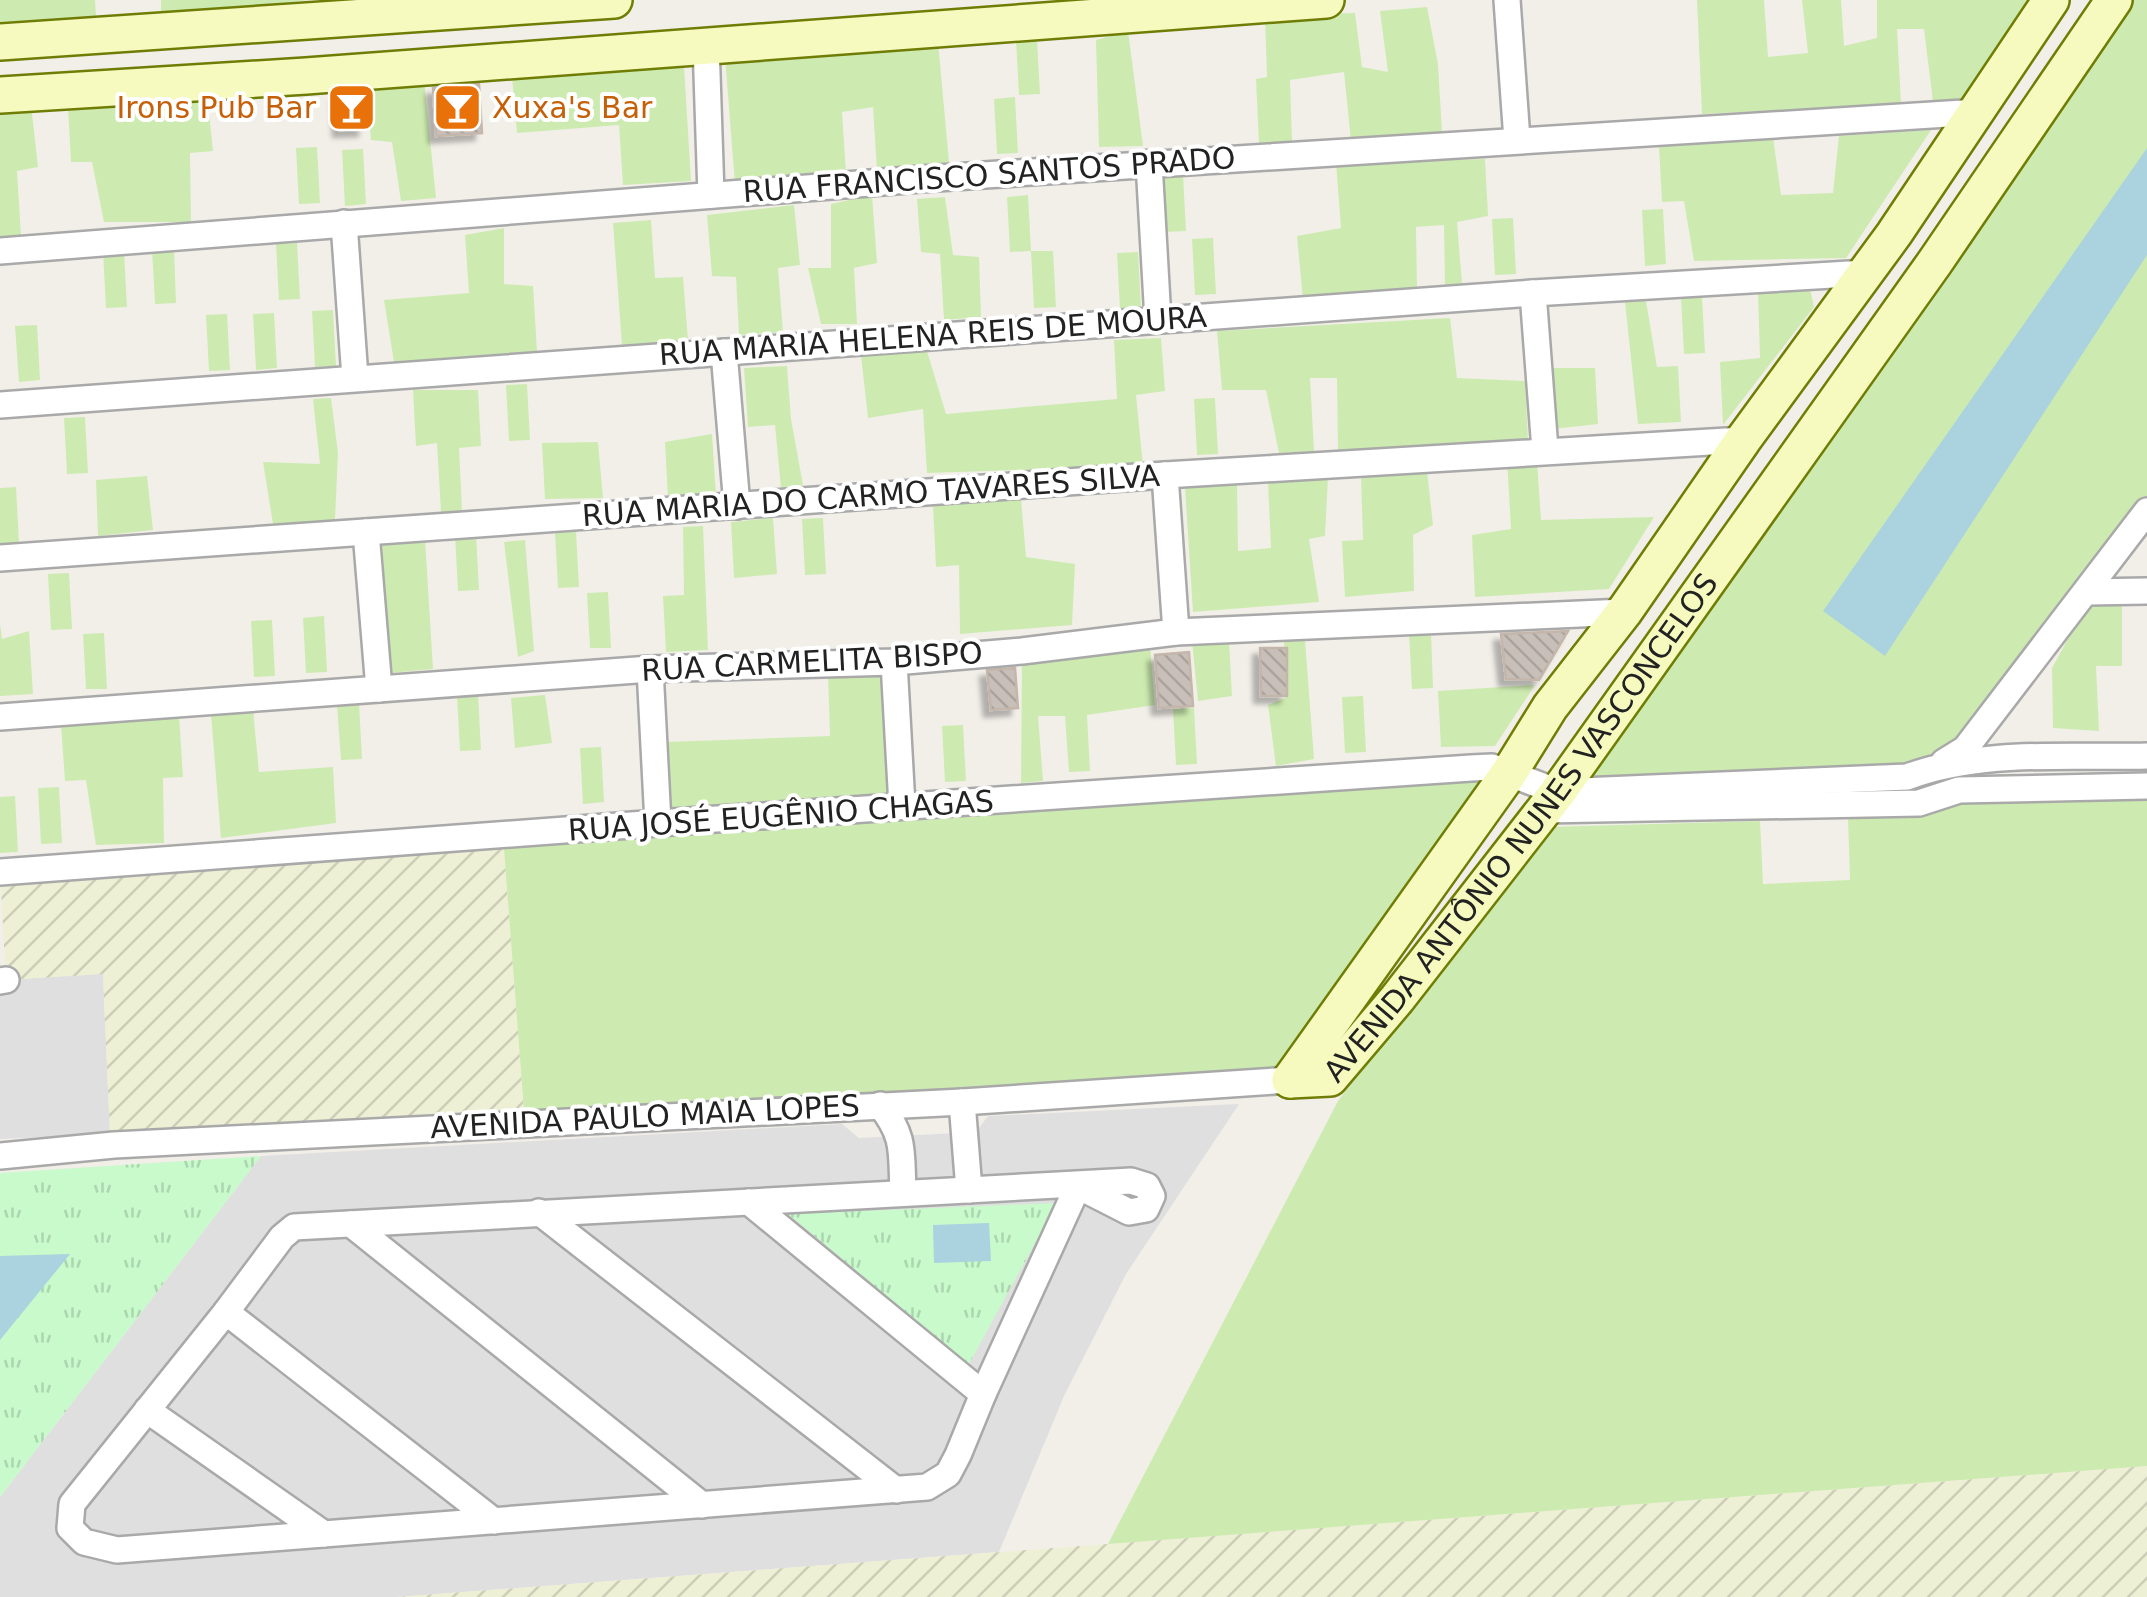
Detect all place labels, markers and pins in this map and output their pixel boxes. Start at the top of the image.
bar icon: Irons Pub Bar [325,82,377,134]
bar icon: Xuxa's Bar [431,82,483,134]
place label: Irons Pub Bar [116,90,317,125]
place label: Xuxa's Bar [492,90,653,125]

